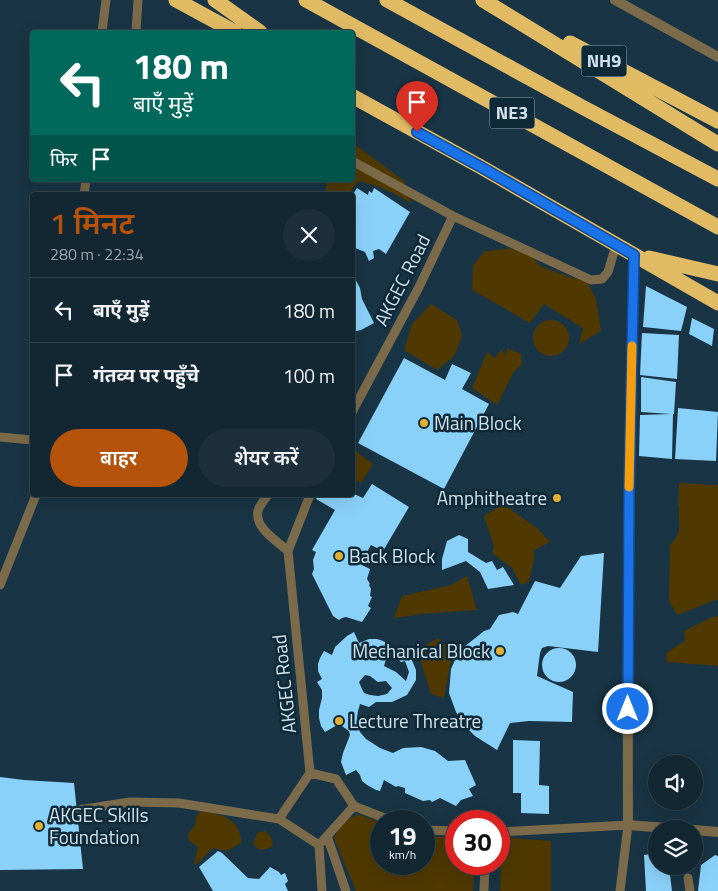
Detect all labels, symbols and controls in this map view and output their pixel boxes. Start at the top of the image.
text: 180 m [133,39,229,93]
road number: NH9 [582,46,626,76]
icon: left [50,50,115,115]
pin [396,81,438,132]
text: बाएँ मुड़ें [133,87,193,121]
icon: arrive [403,88,431,116]
road number: NE3 [490,98,534,128]
text: फिर [50,144,77,173]
icon: arrive [87,145,115,173]
text: 1 मिनट [50,200,134,246]
button: close [283,209,335,261]
street label: AKGEC Road [366,229,437,331]
text: 280 m · 22:34 [50,242,144,266]
text: बाएँ मुड़ें [93,295,149,324]
icon: left [50,296,78,324]
text: 180 m [283,296,335,325]
text: गंतव्य पर पहुँचे [93,360,199,389]
icon: arrive [50,361,78,389]
text: 100 m [283,361,335,390]
place label: Main Block [434,408,522,437]
marker: Main Block [418,417,430,429]
button: बाहर [50,429,188,487]
button: शेयर करें [198,429,335,487]
place label: Amphitheatre [437,483,547,512]
marker: Amphitheatre [551,492,563,504]
place label: Back Block [349,541,435,570]
marker: Back Block [333,550,345,562]
street label: AKGEC Road [264,633,303,735]
place label: Mechanical Block [352,636,490,665]
marker: Mechanical Block [494,645,506,657]
position arrow [601,682,653,734]
place label: Lecture Threatre [349,706,481,735]
marker: Lecture Threatre [333,715,345,727]
map controls [648,755,703,875]
button: sound [648,755,703,810]
place label: AKGEC Skills Foundation [49,800,149,851]
speed limit sign: 30 [445,810,510,875]
text: 19 [388,817,417,855]
marker: AKGEC Skills Foundation [33,820,45,832]
button: layers [648,820,703,875]
text: km/h [389,845,416,864]

